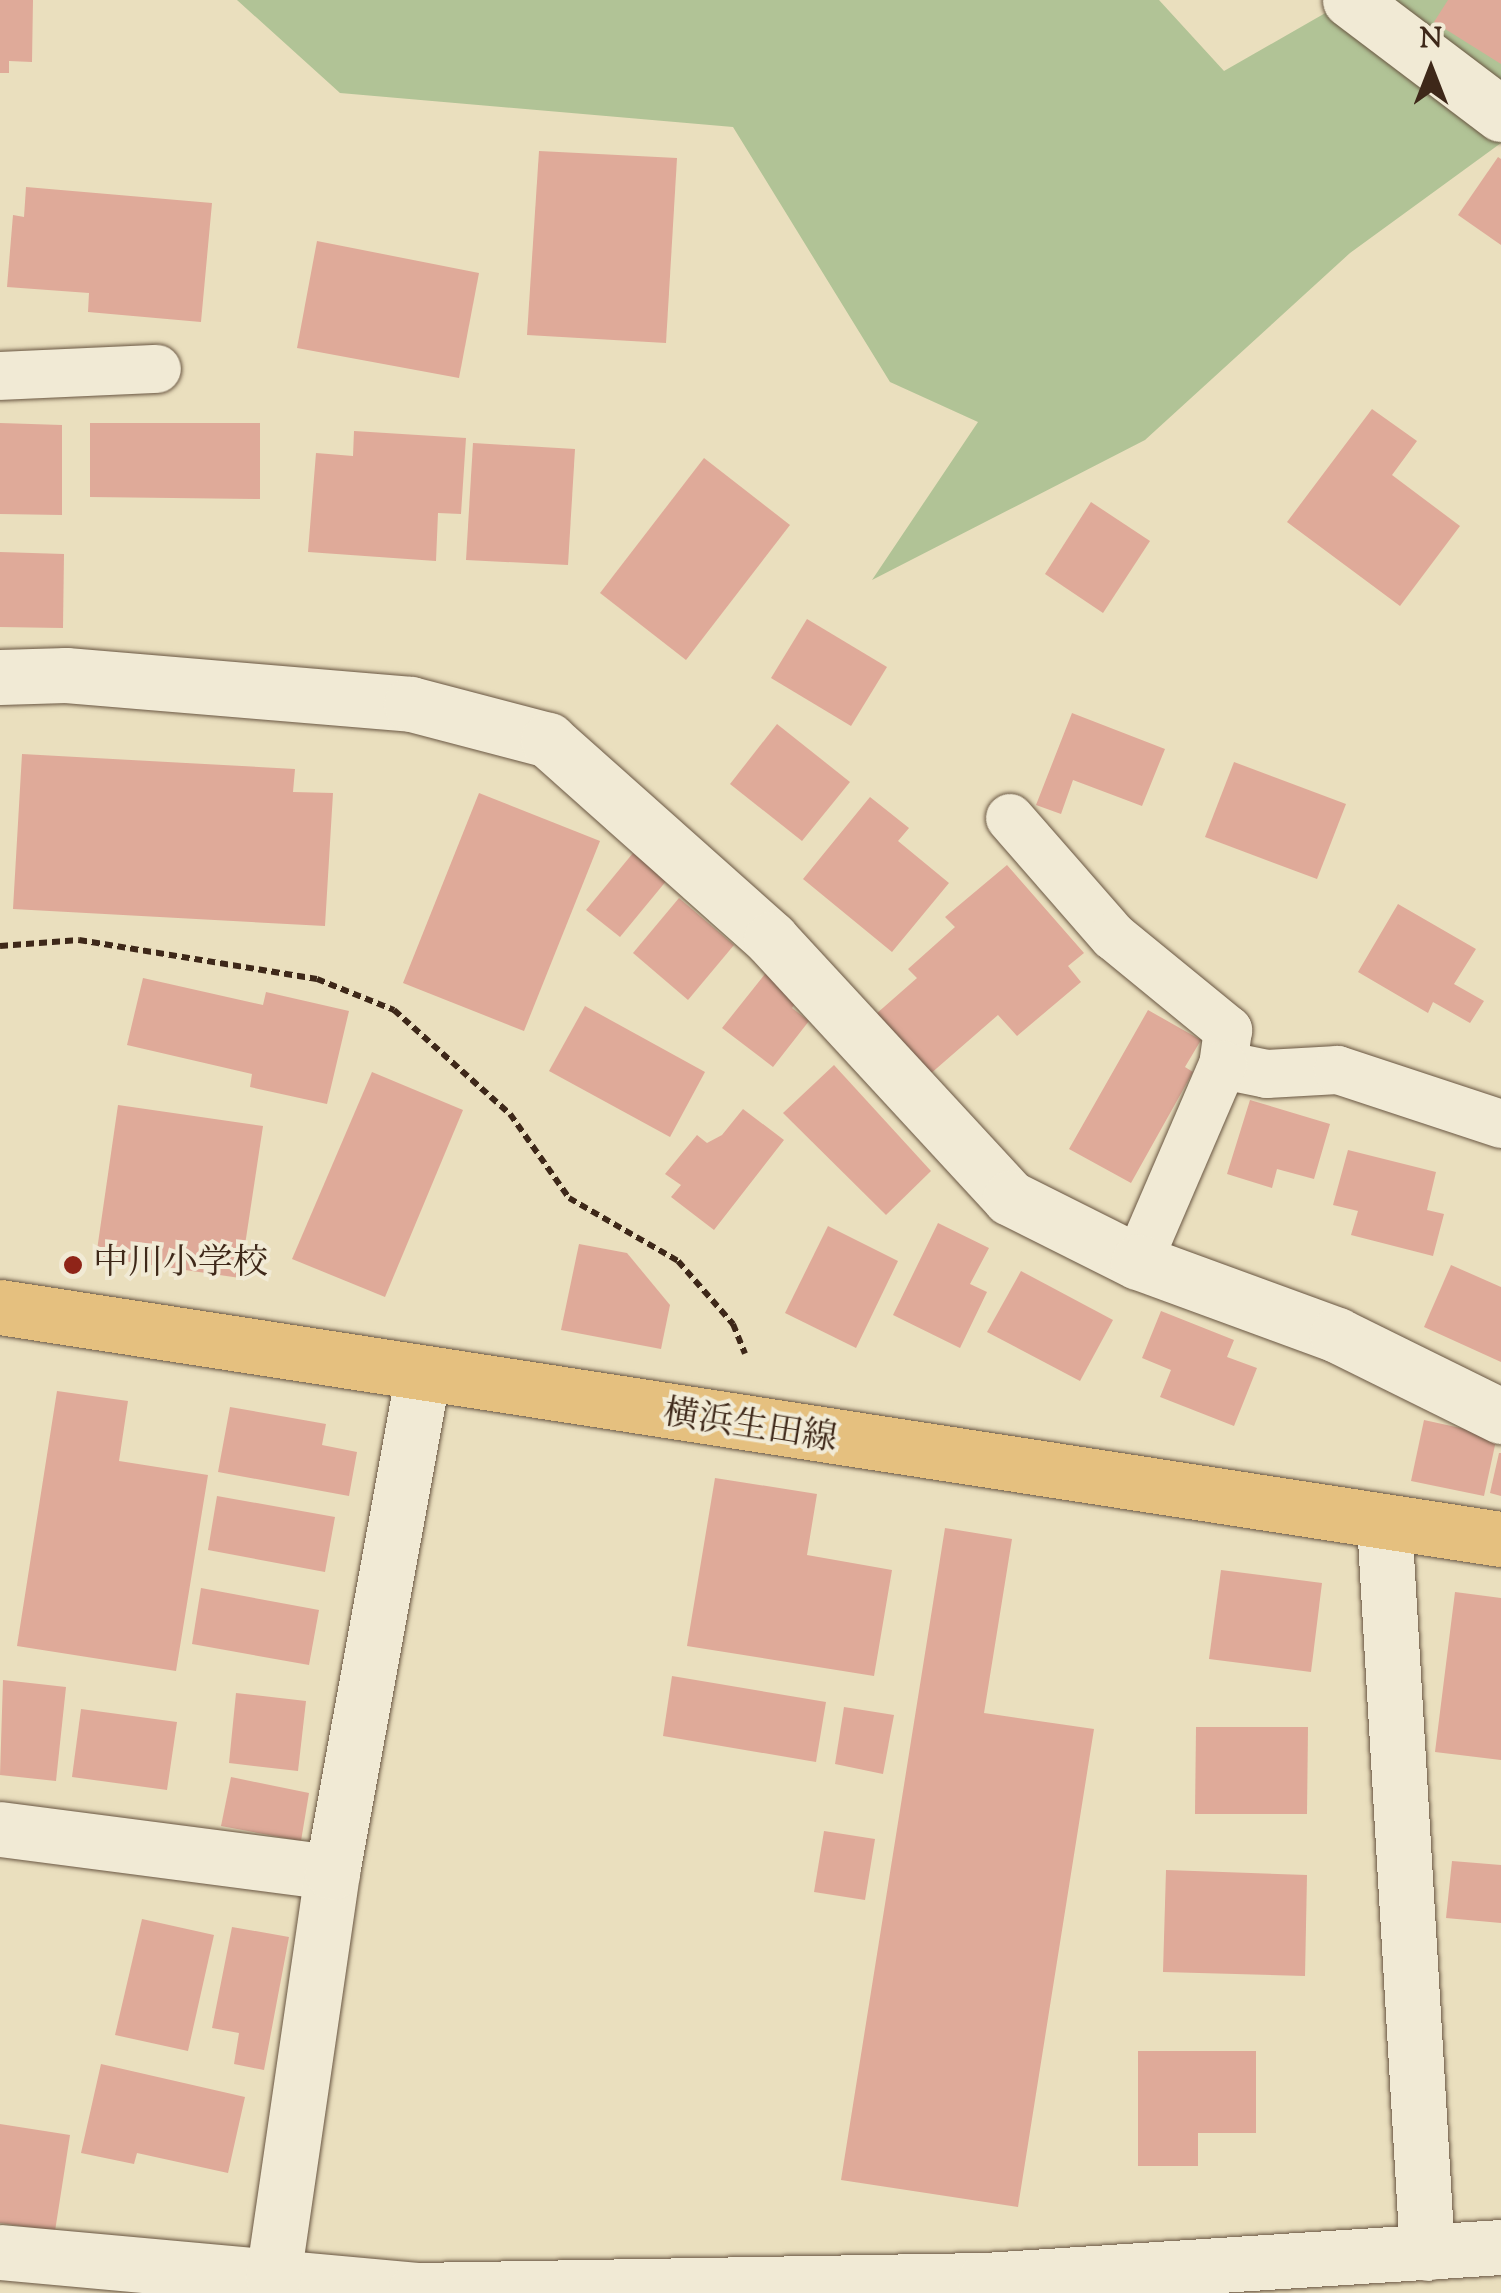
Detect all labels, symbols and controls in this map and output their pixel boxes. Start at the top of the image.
north arrow [1381,20,1481,120]
text: N [1420,20,1442,60]
place label: 中川小学校 [93,1244,268,1286]
marker: 中川小学校 [62,1254,84,1276]
street label: 横浜生田線 [660,1394,840,1462]

